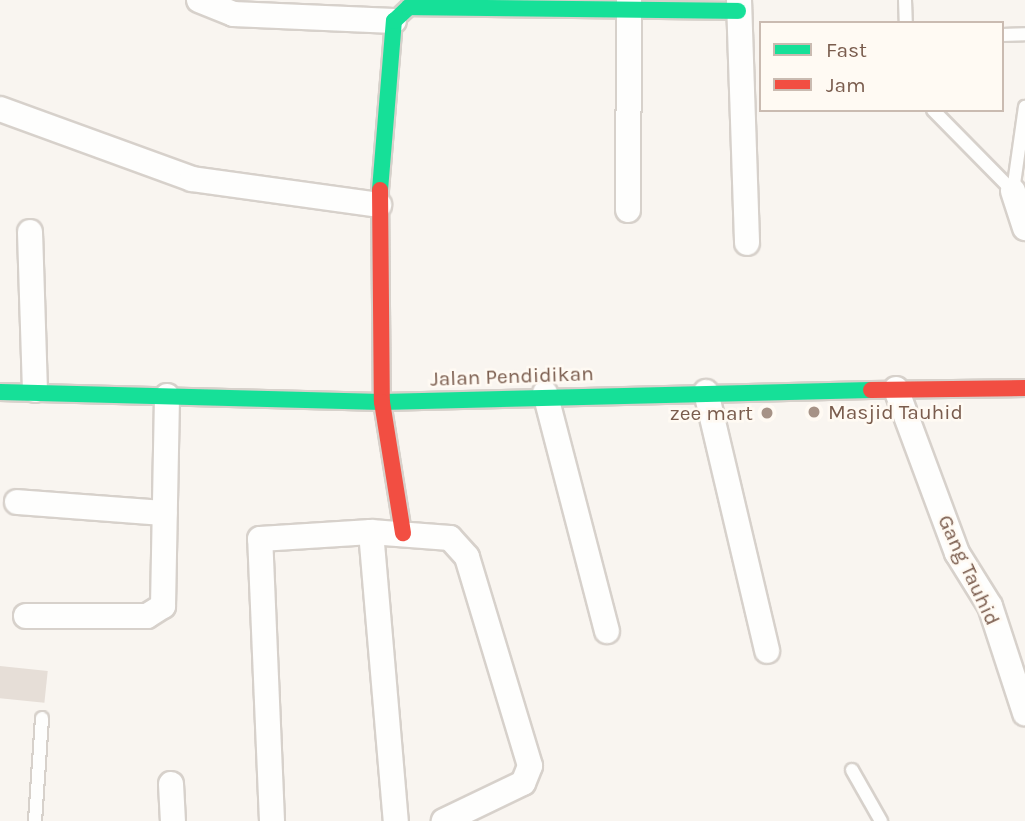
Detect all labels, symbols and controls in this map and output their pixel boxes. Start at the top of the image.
legend [759,21,1004,112]
text: Fast [826,38,867,62]
text: Jam [826,73,866,97]
street label: Jalan Pendidikan [430,361,594,391]
place label: Masjid Tauhid [828,399,963,425]
place label: zee mart [670,400,753,426]
marker: Masjid Tauhid [806,404,822,420]
marker: zee mart [759,405,775,421]
street label: Gang Tauhid [932,511,1006,629]

